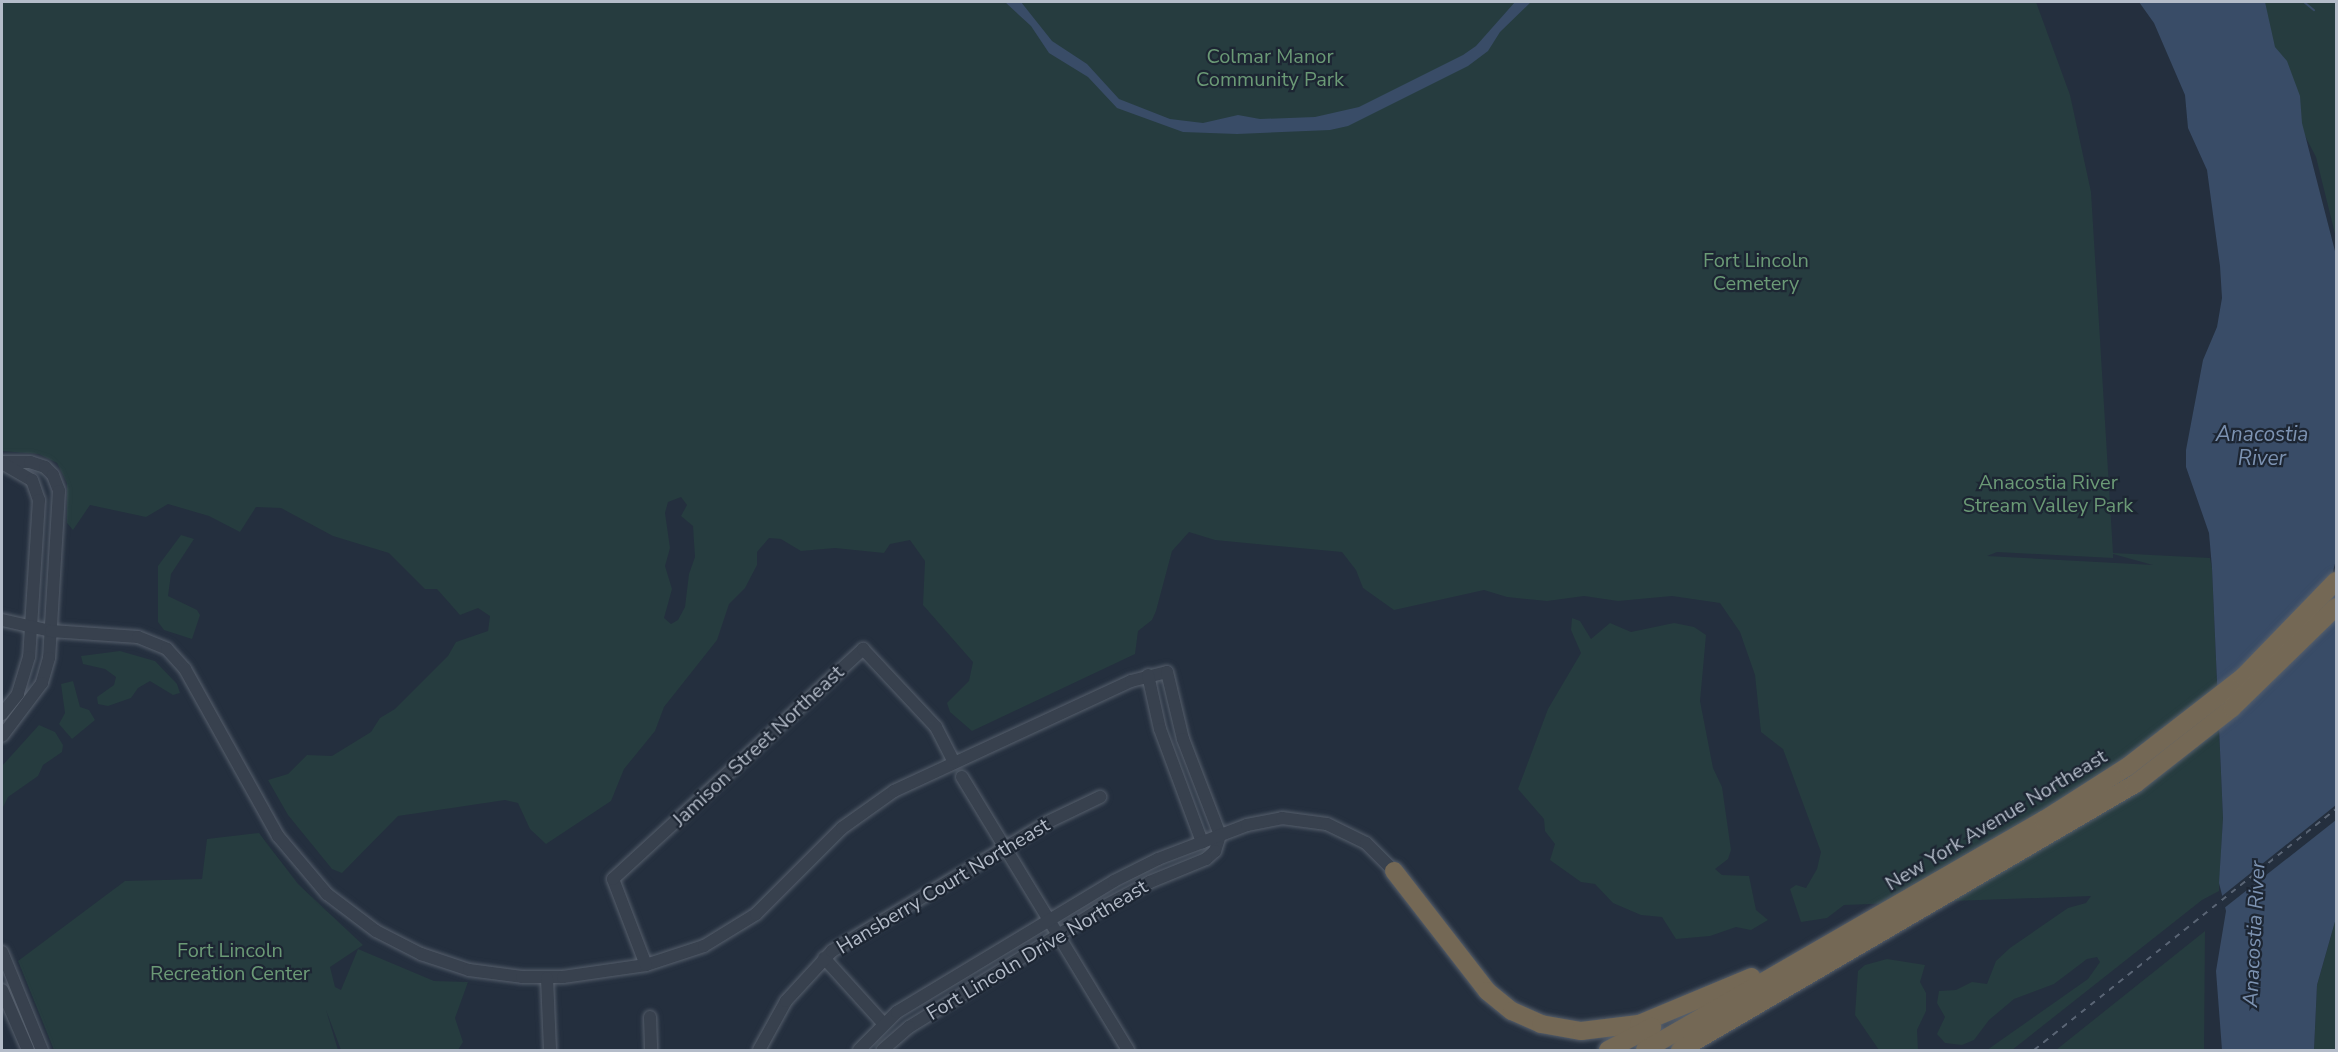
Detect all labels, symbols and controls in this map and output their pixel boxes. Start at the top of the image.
park label: Colmar Manor Community Park [1196,44,1344,91]
park label: Fort Lincoln Cemetery [1703,249,1809,296]
water label: Anacostia River [2216,421,2308,471]
park label: Anacostia River Stream Valley Park [1963,470,2133,517]
street label: Jamison Street Northeast [667,660,849,832]
street label: New York Avenue Northeast [1881,744,2111,896]
street label: Hansberry Court Northeast [832,813,1054,959]
water label: Anacostia River [2238,860,2270,1008]
street label: Fort Lincoln Drive Northeast [922,874,1152,1026]
park label: Fort Lincoln Recreation Center [150,939,310,986]

